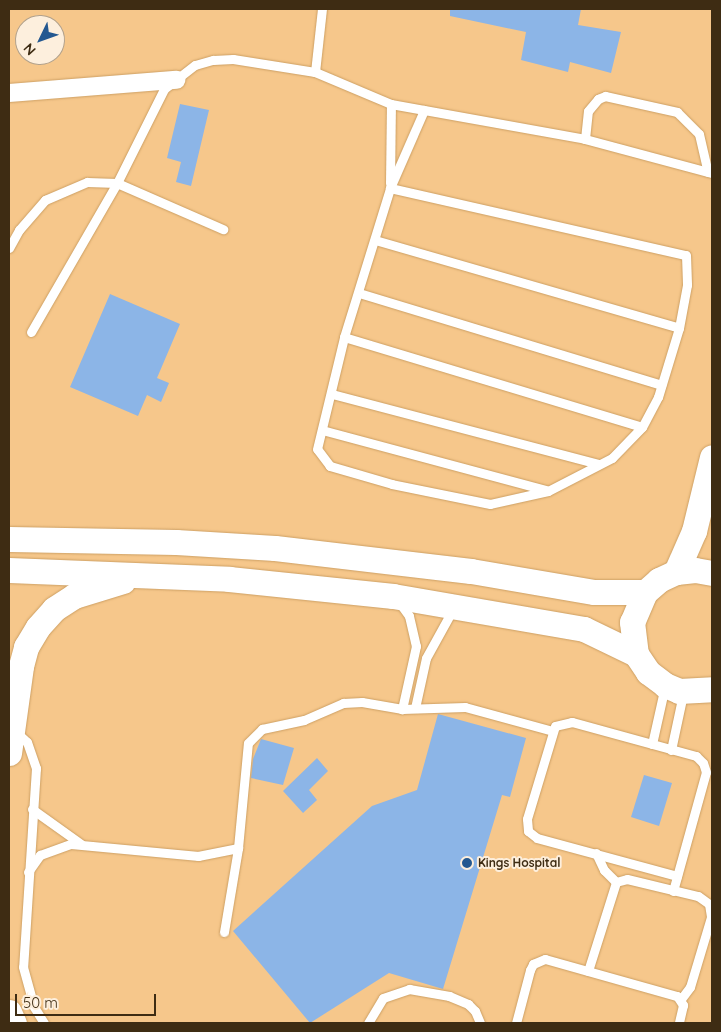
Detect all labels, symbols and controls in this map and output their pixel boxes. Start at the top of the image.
north arrow [15,15,65,65]
text: N [19,40,40,59]
marker: Kings Hospital [460,856,474,870]
place label: Kings Hospital [478,856,560,870]
scale bar [18,984,159,1016]
text: 50 m [23,993,58,1012]

